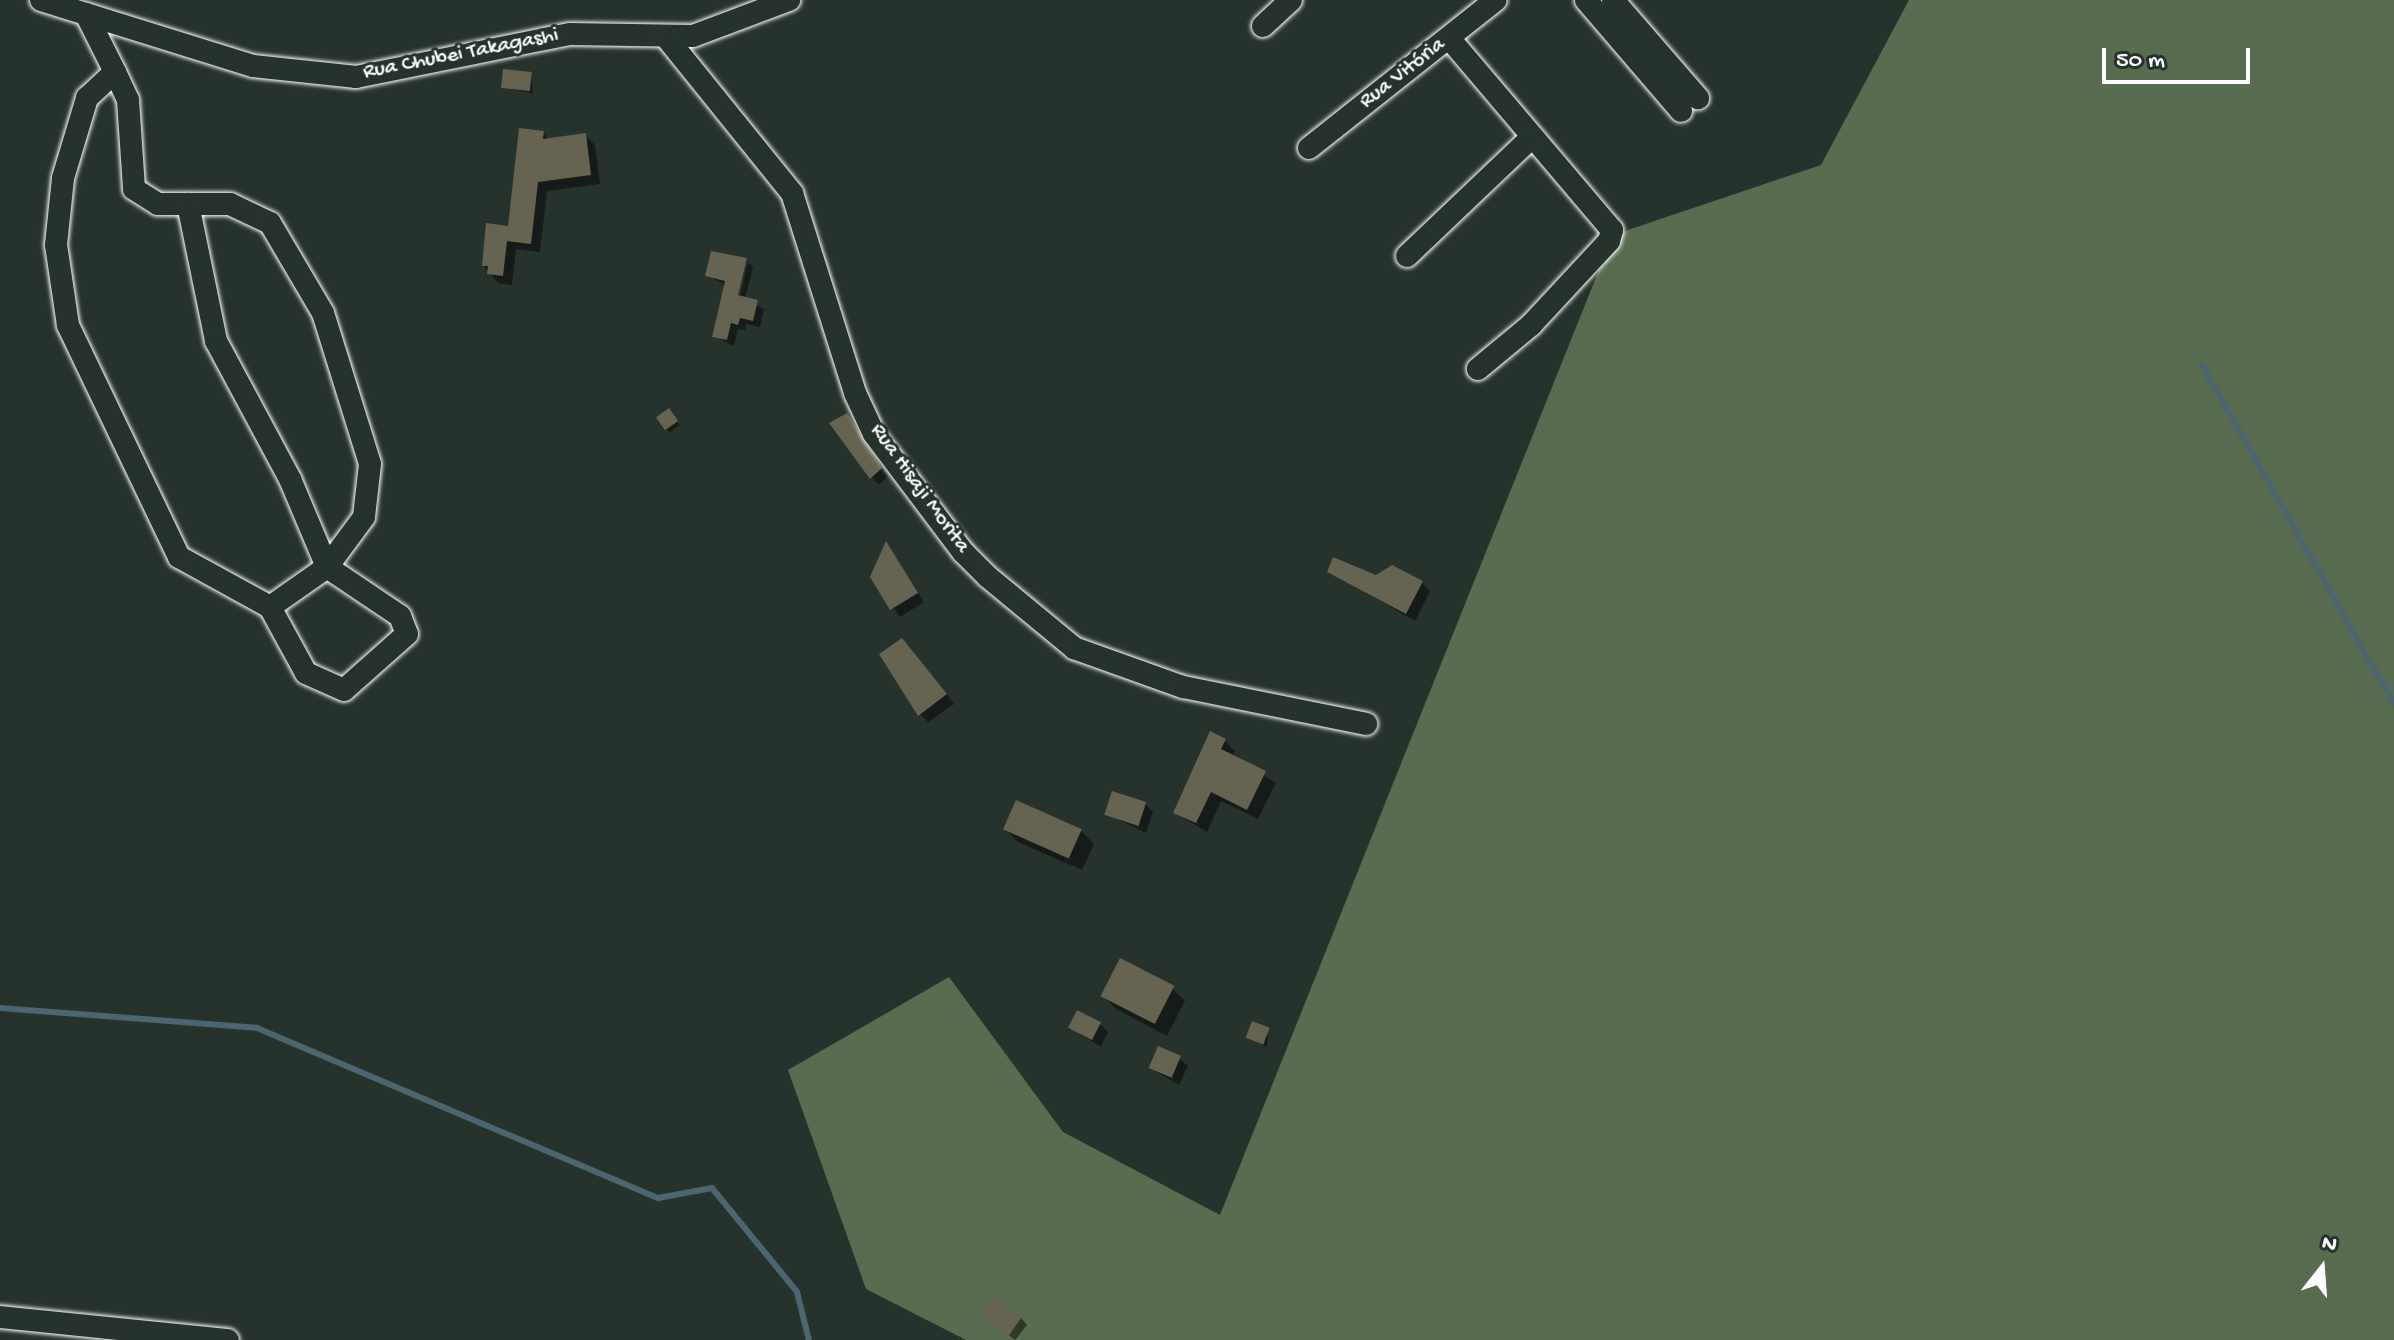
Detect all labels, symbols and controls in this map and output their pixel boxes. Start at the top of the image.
street label: Rua Chubei Takagashi [361,23,561,87]
street label: Rua Vitória [1355,32,1451,116]
scale bar [2106,32,2254,82]
text: 50 m [2116,47,2165,76]
street label: Rua Hisaji Morita [863,419,975,559]
north arrow [2282,1228,2362,1308]
text: N [2318,1231,2340,1260]

